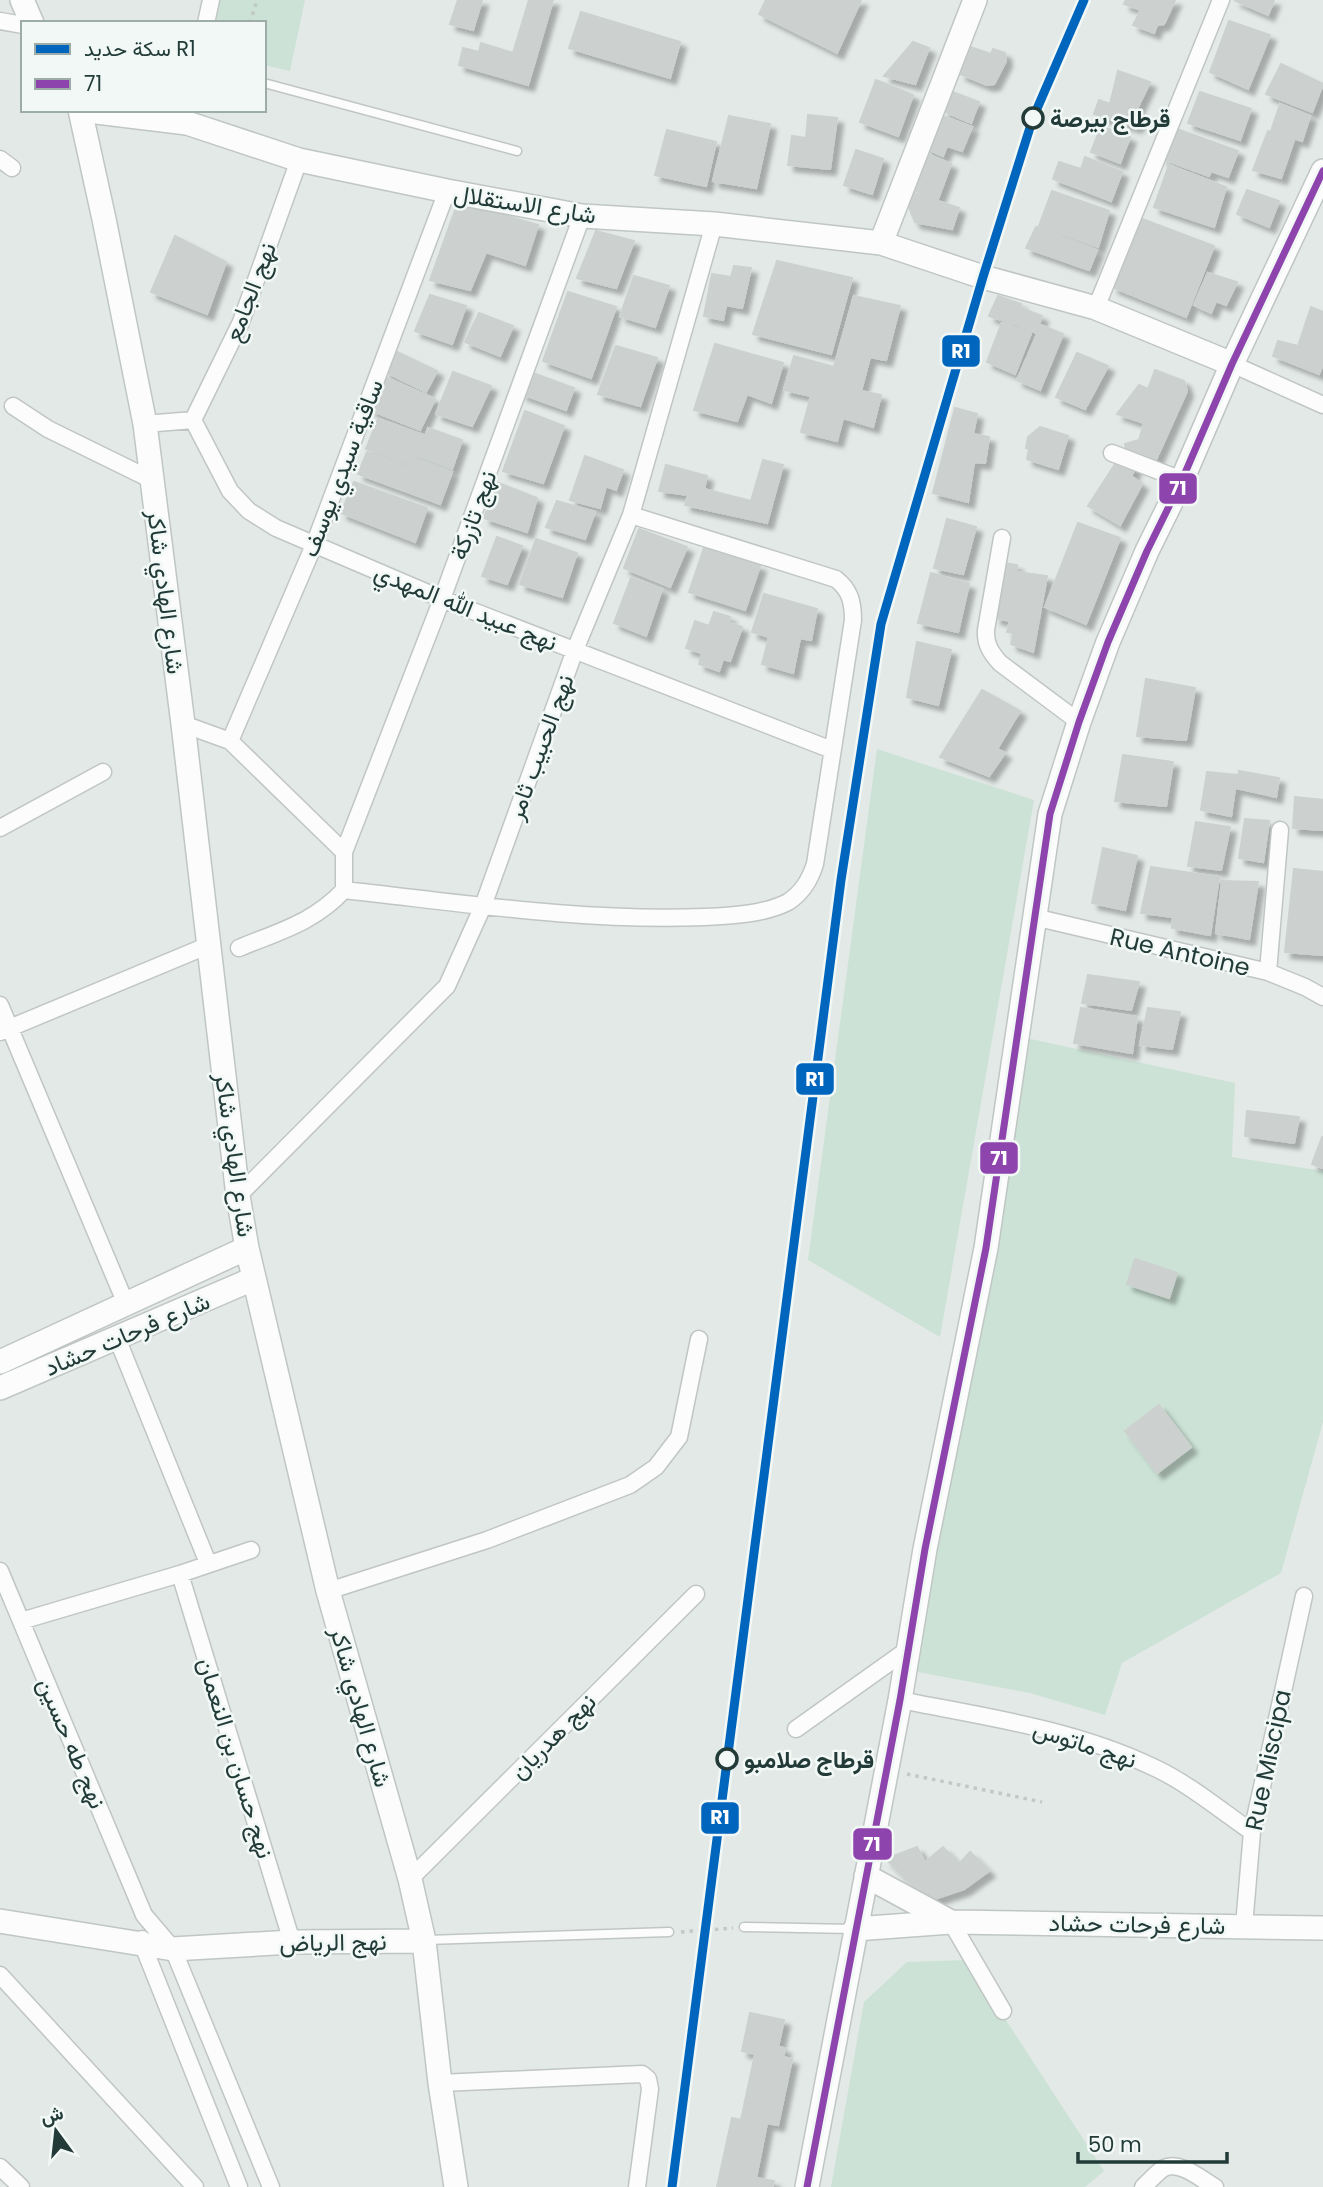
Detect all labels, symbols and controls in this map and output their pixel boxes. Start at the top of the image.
legend [21,21,266,112]
text: سكة حديد R1 [84,34,196,63]
text: 71 [84,69,102,98]
place label: قرطاج بيرصة [1050,102,1171,135]
marker: قرطاج بيرصة [1022,107,1044,129]
street label: شارع الاستقلال [451,176,599,232]
street label: نهج الجامع [216,238,285,347]
line badge: R1 [941,334,981,368]
text: R1 [951,338,971,365]
street label: ساقية سيدي يوسف [293,374,394,563]
street label: نهج تازركة [442,466,505,565]
line badge: 71 [1158,472,1198,505]
text: 71 [1169,475,1187,502]
street label: شارع الهادي شاكر [136,507,192,676]
street label: نهج عبيد الله المهدي [368,555,563,662]
street label: نهج الحبيب ثامر [498,670,583,826]
street label: Rue Antoine [1107,920,1253,984]
line badge: R1 [795,1062,835,1096]
text: R1 [805,1066,825,1093]
street label: شارع الهادي شاكر [204,1070,263,1240]
line badge: 71 [979,1141,1019,1175]
text: 71 [990,1145,1008,1172]
street label: شارع فرحات حشاد [39,1284,215,1384]
street label: شارع الهادي شاكر [319,1622,400,1792]
street label: نهج حسان بن النعمان [189,1654,282,1863]
street label: نهج طه حسين [29,1672,114,1814]
street label: نهج هدريان [503,1686,604,1787]
street label: Rue Miscipa [1237,1687,1299,1833]
street label: نهج ماتوس [1029,1712,1141,1777]
place label: قرطاج صلامبو [744,1743,874,1776]
marker: قرطاج صلامبو [716,1748,738,1770]
line badge: R1 [700,1801,740,1835]
text: R1 [710,1804,730,1831]
line badge: 71 [852,1827,893,1861]
text: 71 [863,1831,881,1858]
street label: شارع فرحات حشاد [1048,1906,1226,1942]
street label: نهج الرياض [279,1925,387,1960]
north arrow [21,2096,91,2166]
text: ش [37,2099,66,2131]
scale bar [1078,2120,1227,2164]
text: 50 m [1088,2130,1142,2159]

